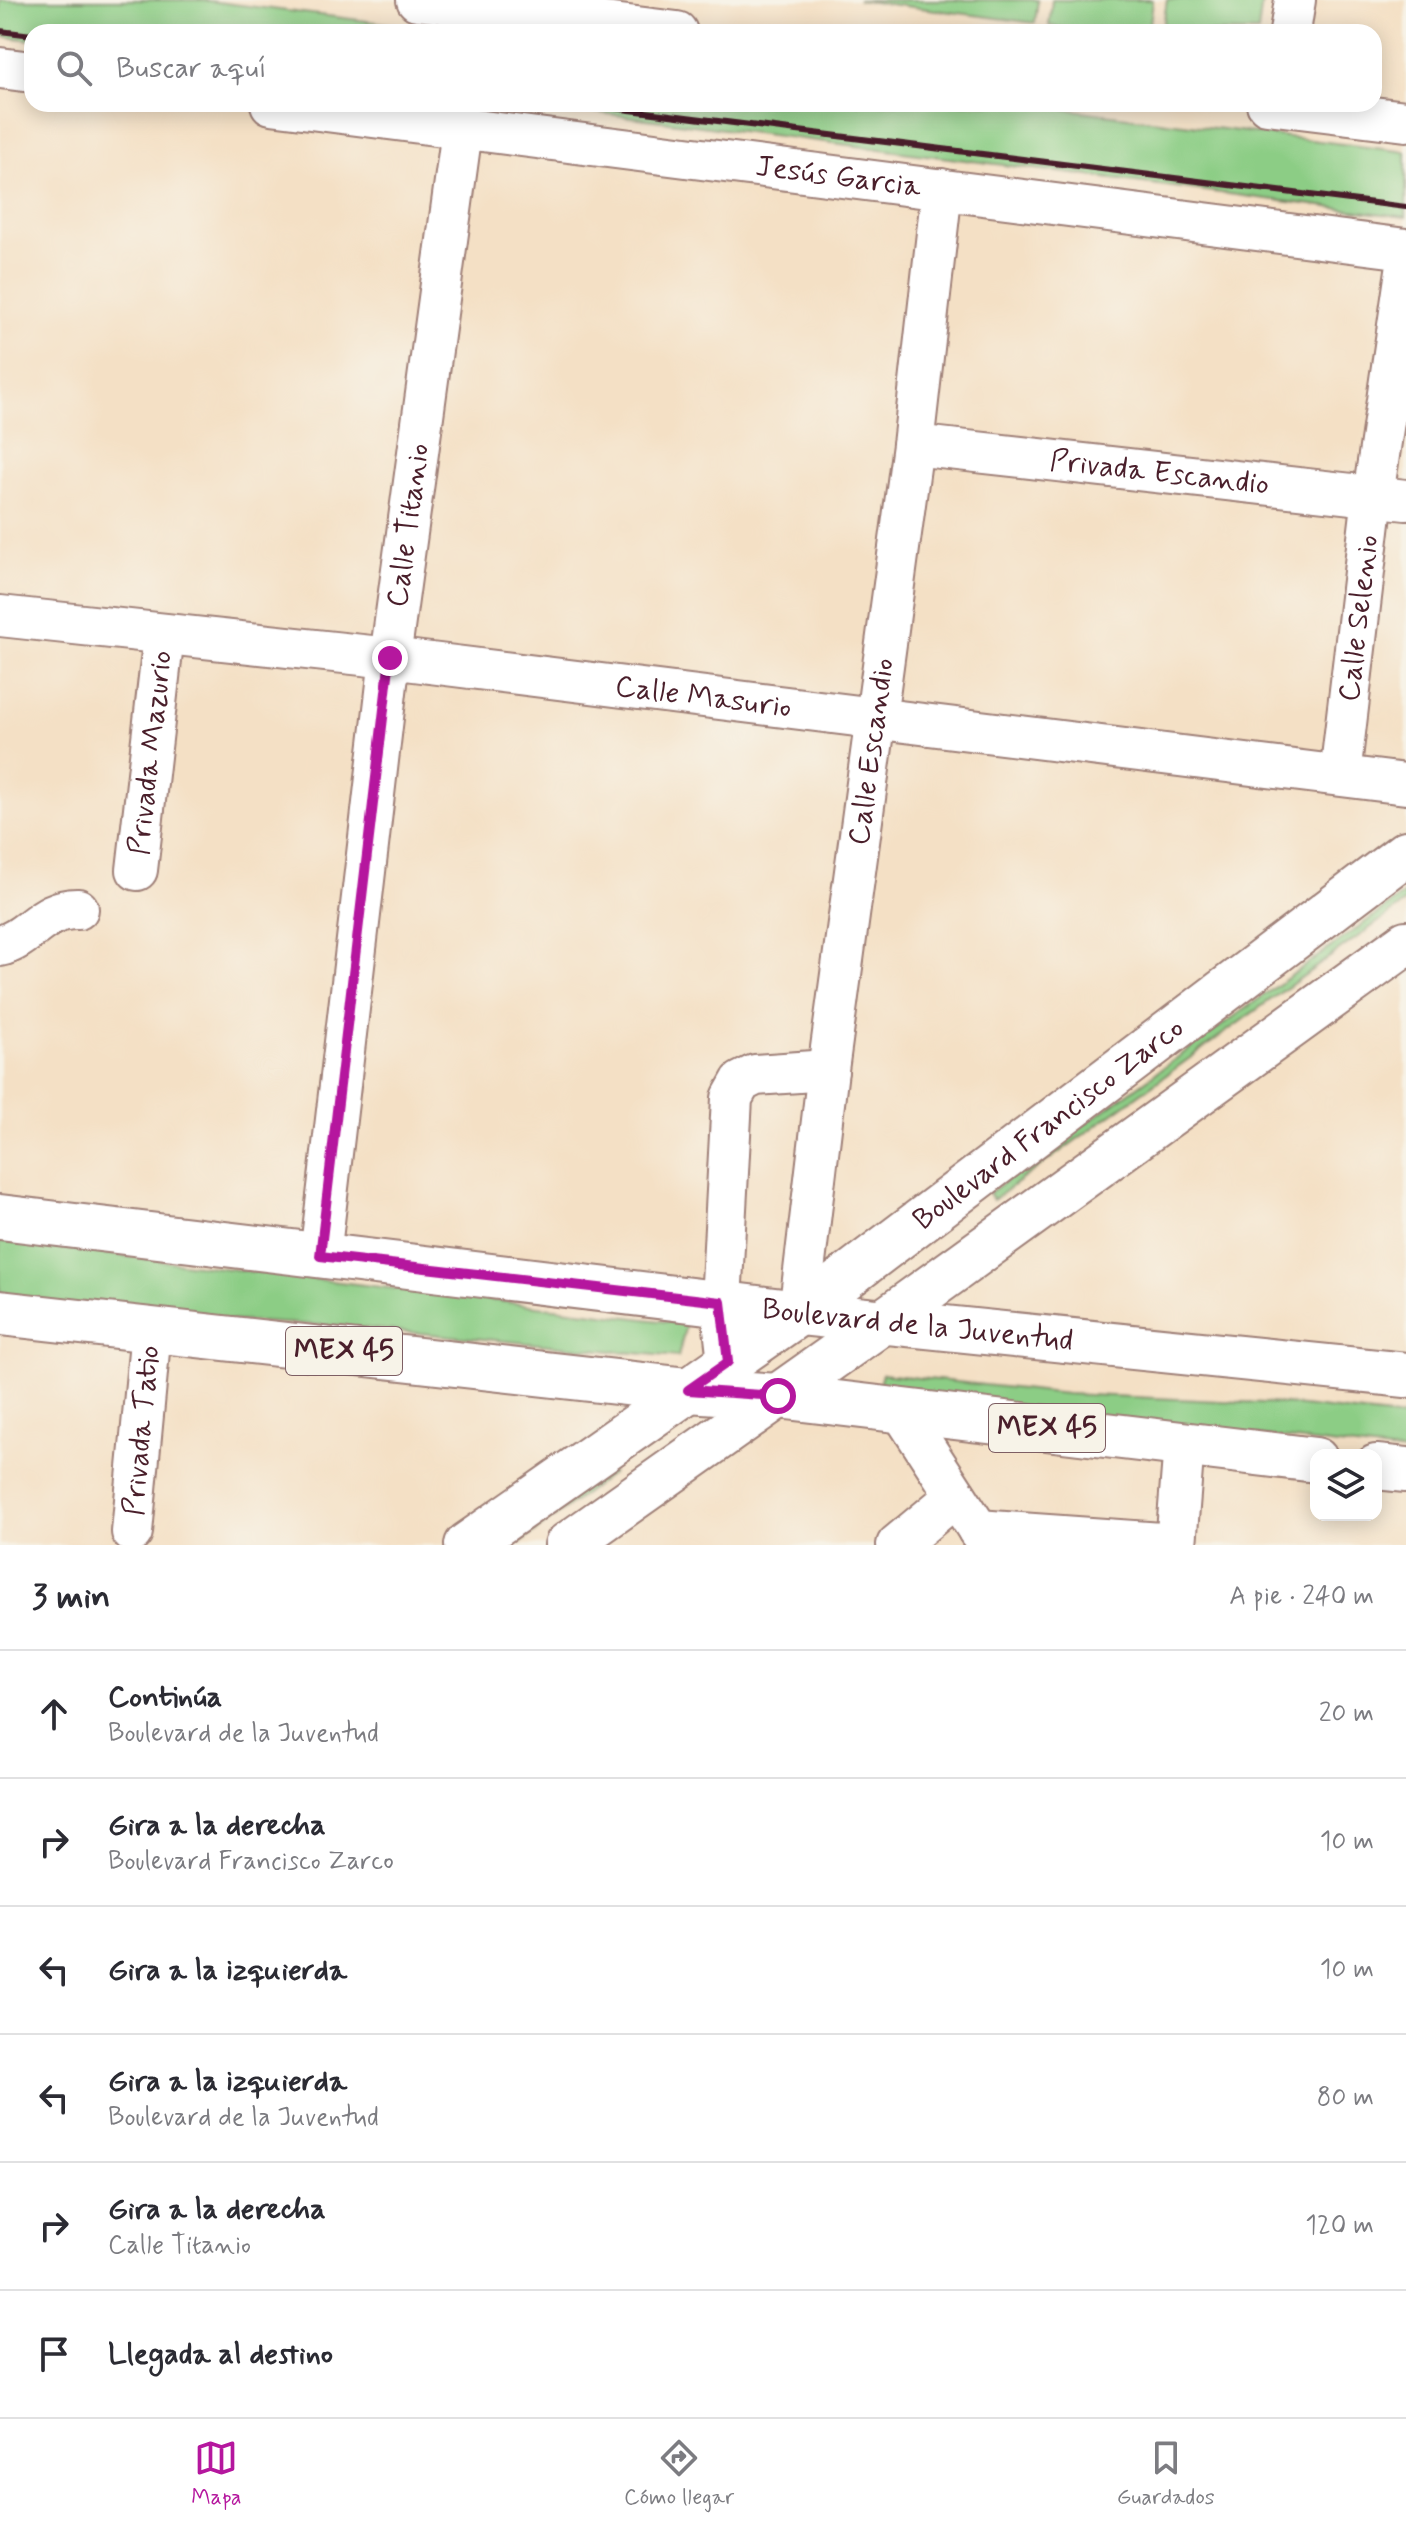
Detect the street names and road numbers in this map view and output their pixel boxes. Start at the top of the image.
street label: Jesús Garcia [753,147,924,207]
street label: Calle Titanio [378,441,439,610]
street label: Privada Escandio [1048,441,1271,504]
street label: Calle Selenio [1329,533,1388,704]
street label: Privada Mazurio [119,648,181,857]
street label: Calle Escandio [839,656,903,848]
street label: Calle Masurio [613,667,794,727]
street label: Boulevard Francisco Zarco [905,1009,1192,1239]
street label: Boulevard de la Juventud [760,1289,1075,1360]
road number: MEX 45 [286,1327,402,1375]
street label: Privada Tatio [114,1343,169,1517]
road number: MEX 45 [989,1404,1105,1452]

